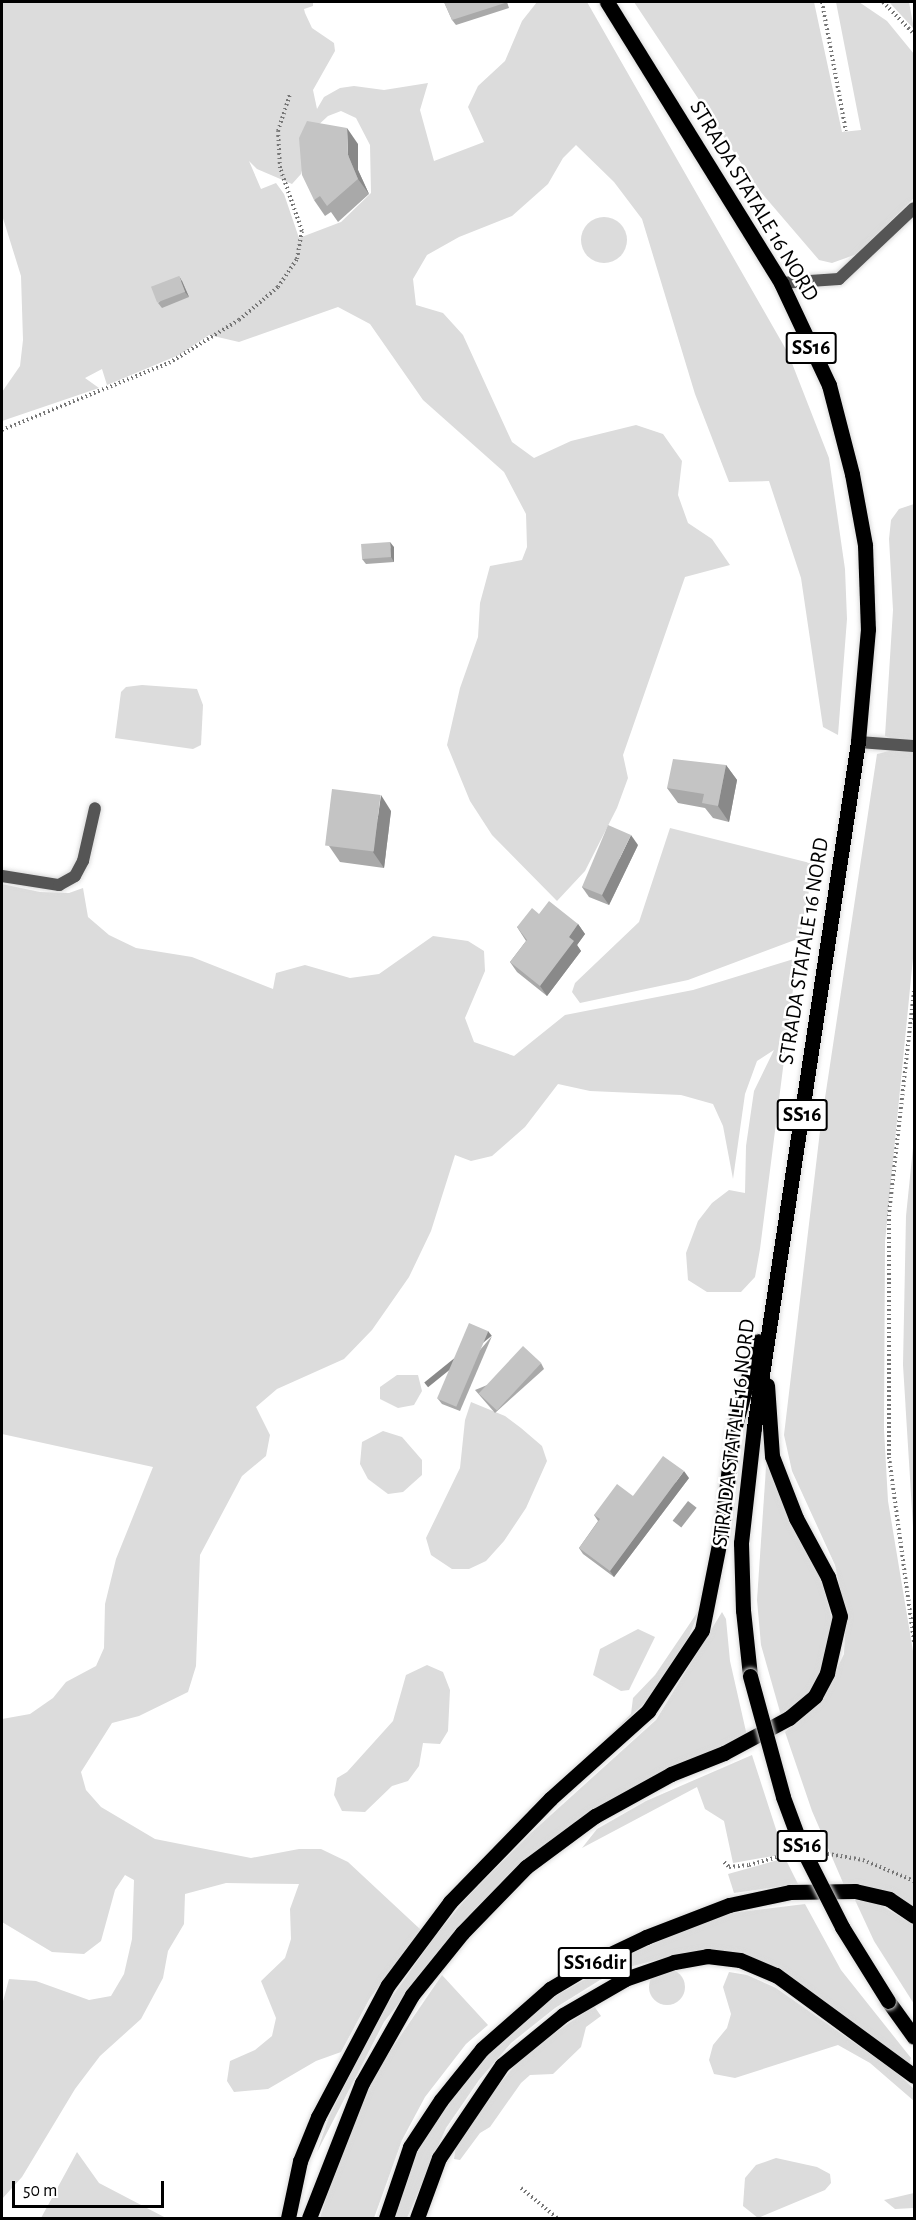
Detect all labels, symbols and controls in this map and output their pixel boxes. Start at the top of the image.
street label: STRADA STATALE 16 NORD [684,96,824,306]
road number: SS16 [786,330,836,366]
street label: STRADA STATALE 16 NORD [773,836,835,1066]
road number: SS16 [776,1097,828,1133]
street label: STRADA STATALE 16 NORD [707,1318,761,1548]
road number: SS16 [776,1828,828,1864]
road number: SS16dir [558,1945,632,1981]
scale bar [15,2169,166,2207]
text: 50 m [23,2182,57,2200]

